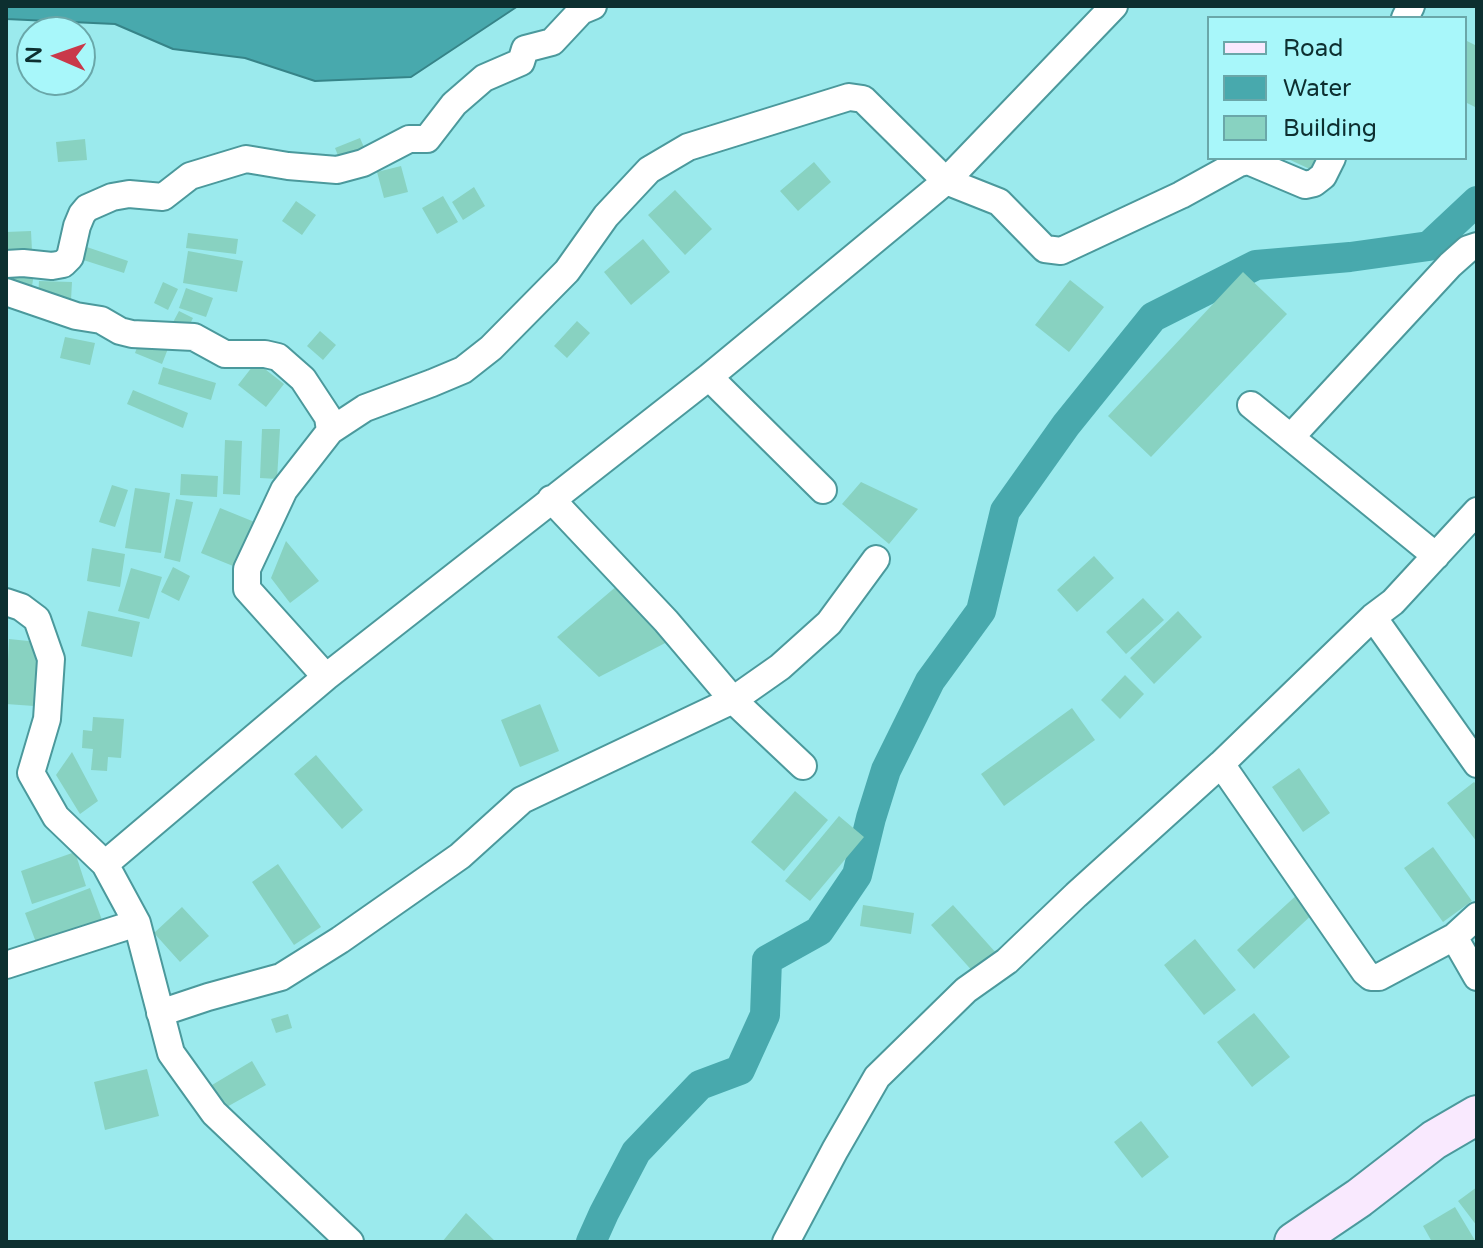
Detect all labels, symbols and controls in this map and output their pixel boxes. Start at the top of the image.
north arrow [16,16,96,96]
legend [1207,16,1467,160]
text: Road [1283,34,1343,63]
text: N [21,46,47,65]
text: Water [1283,74,1351,103]
text: Building [1283,114,1377,143]

